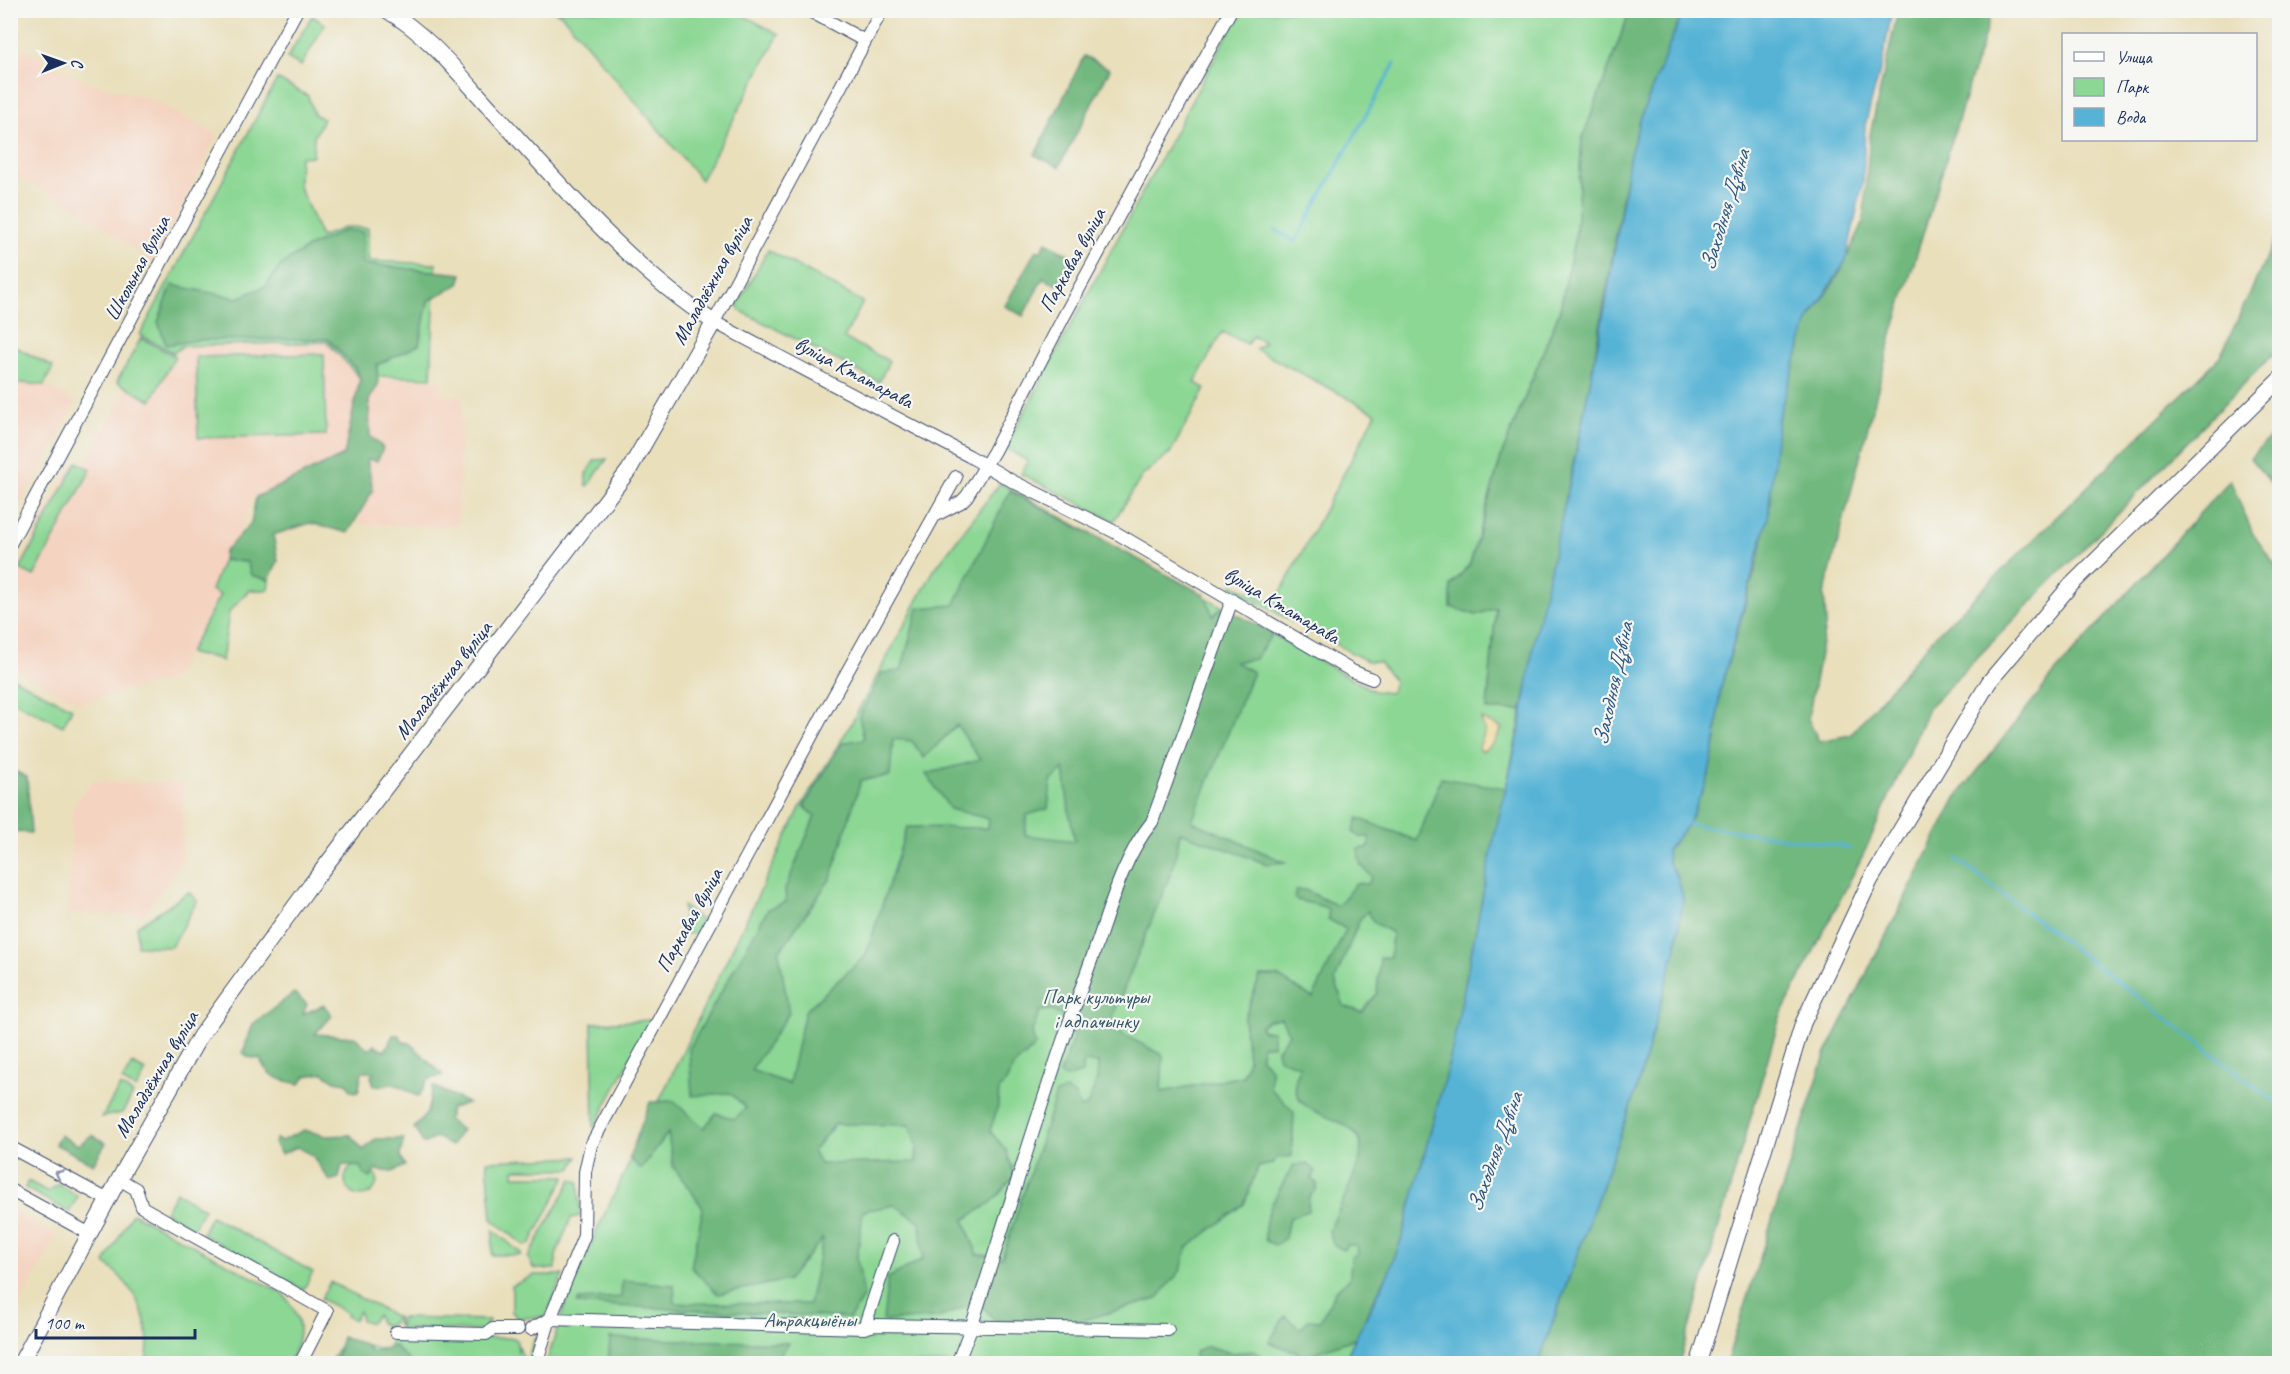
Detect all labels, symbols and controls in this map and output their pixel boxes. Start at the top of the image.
north arrow [33,33,93,93]
legend [2062,33,2257,141]
text: Улица [2116,46,2153,68]
text: С [67,59,87,69]
text: Парк [2116,76,2150,98]
text: Вода [2116,106,2147,128]
water label: Заходняя Дзвіна [1693,144,1757,274]
street label: Паркавая вуліца [1033,202,1112,317]
street label: Школьная вуліца [98,209,176,325]
street label: Маладзёжная вуліца [666,209,759,349]
street label: вуліца Ктатарава [790,330,919,415]
street label: вуліца Ктатарава [1220,560,1346,650]
street label: Маладзёжная вуліца [389,614,499,745]
water label: Заходняя Дзвіна [1586,618,1640,748]
street label: Паркавая вуліца [650,862,729,977]
park label: Парк культуры і адпачынку [1043,984,1151,1034]
street label: Маладзёжная вуліца [108,1004,205,1142]
water label: Заходняя Дзвіна [1460,1087,1530,1216]
one-way arrow [55,1170,65,1181]
scale bar [36,1302,195,1340]
park label: Атракцыёны [764,1307,858,1333]
text: 100 m [45,1312,86,1334]

